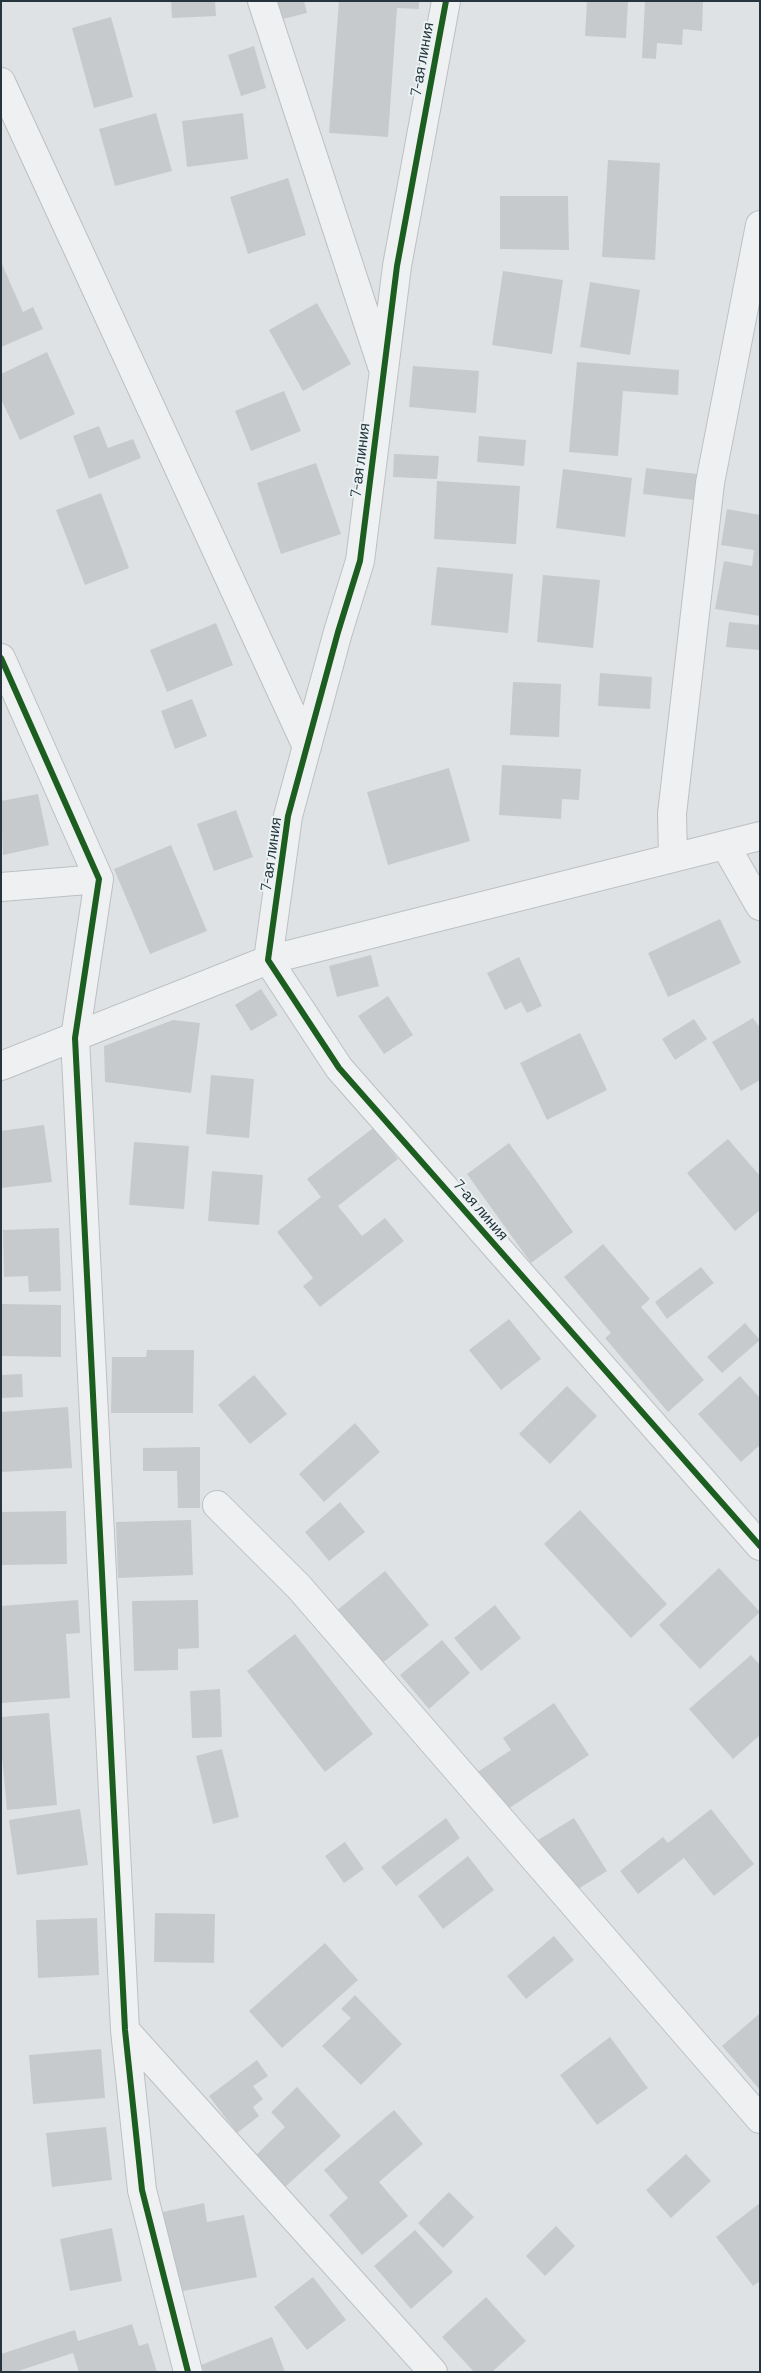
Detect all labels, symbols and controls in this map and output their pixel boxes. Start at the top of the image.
street label: 7-ая линия [407,21,437,97]
street label: 7-ая линия [347,422,373,498]
street label: 7-ая линия [257,816,285,892]
street label: 7-ая линия [450,1176,512,1244]

